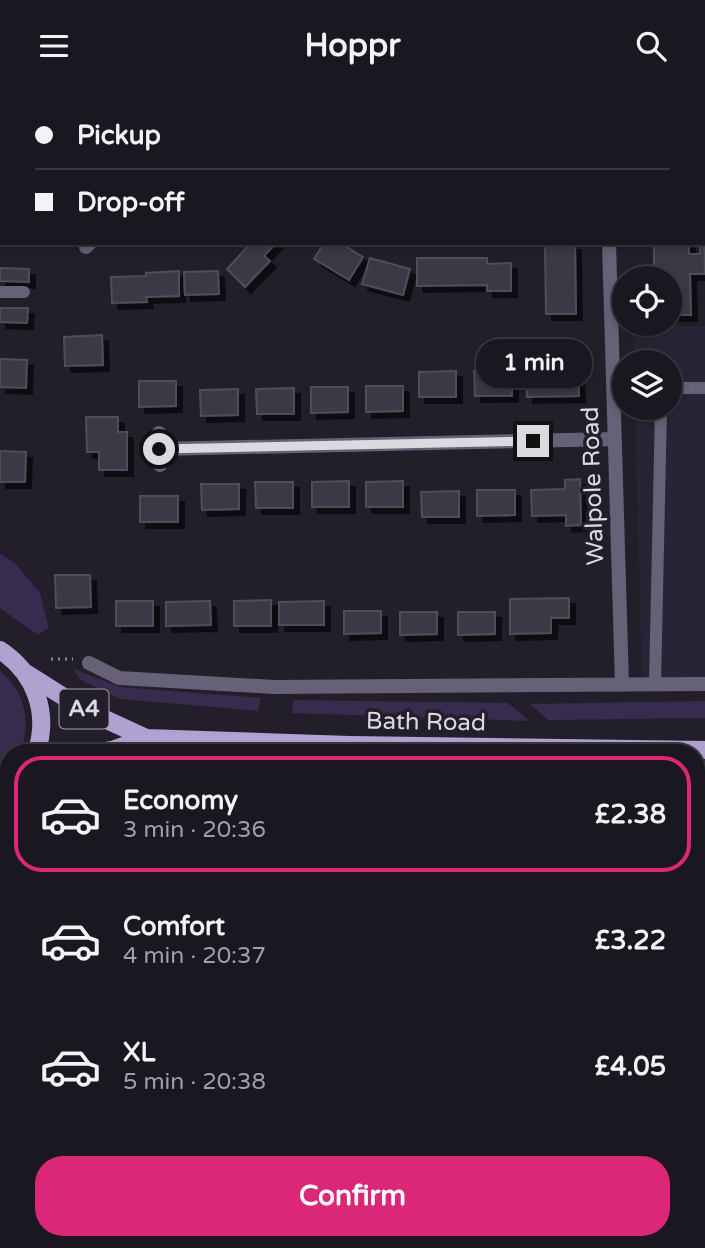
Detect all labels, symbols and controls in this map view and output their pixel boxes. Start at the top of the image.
icon: menu [35,27,73,65]
text: Hoppr [305,27,400,65]
icon: search [632,27,670,65]
text: Pickup [77,120,161,151]
text: Drop-off [77,187,184,218]
map controls [612,266,682,420]
button: locate [612,266,682,336]
callout: 1 min [475,339,591,389]
text: 1 min [503,349,565,377]
button: layers [612,350,682,420]
street label: Walpole Road [576,406,610,566]
route end [517,425,549,457]
route start [143,433,175,465]
road number: A4 [60,689,108,729]
street label: Bath Road [366,706,486,738]
icon: car [39,783,102,846]
text: Economy [123,785,238,816]
text: £2.38 [595,799,666,830]
text: 3 min · 20:36 [123,816,266,844]
icon: car [39,909,102,972]
text: Comfort [123,911,225,942]
text: £3.22 [595,925,666,956]
text: 4 min · 20:37 [123,942,266,970]
icon: car [39,1035,102,1098]
text: XL [123,1037,155,1068]
text: £4.05 [595,1051,666,1082]
text: 5 min · 20:38 [123,1068,266,1096]
button: Confirm [35,1156,670,1236]

